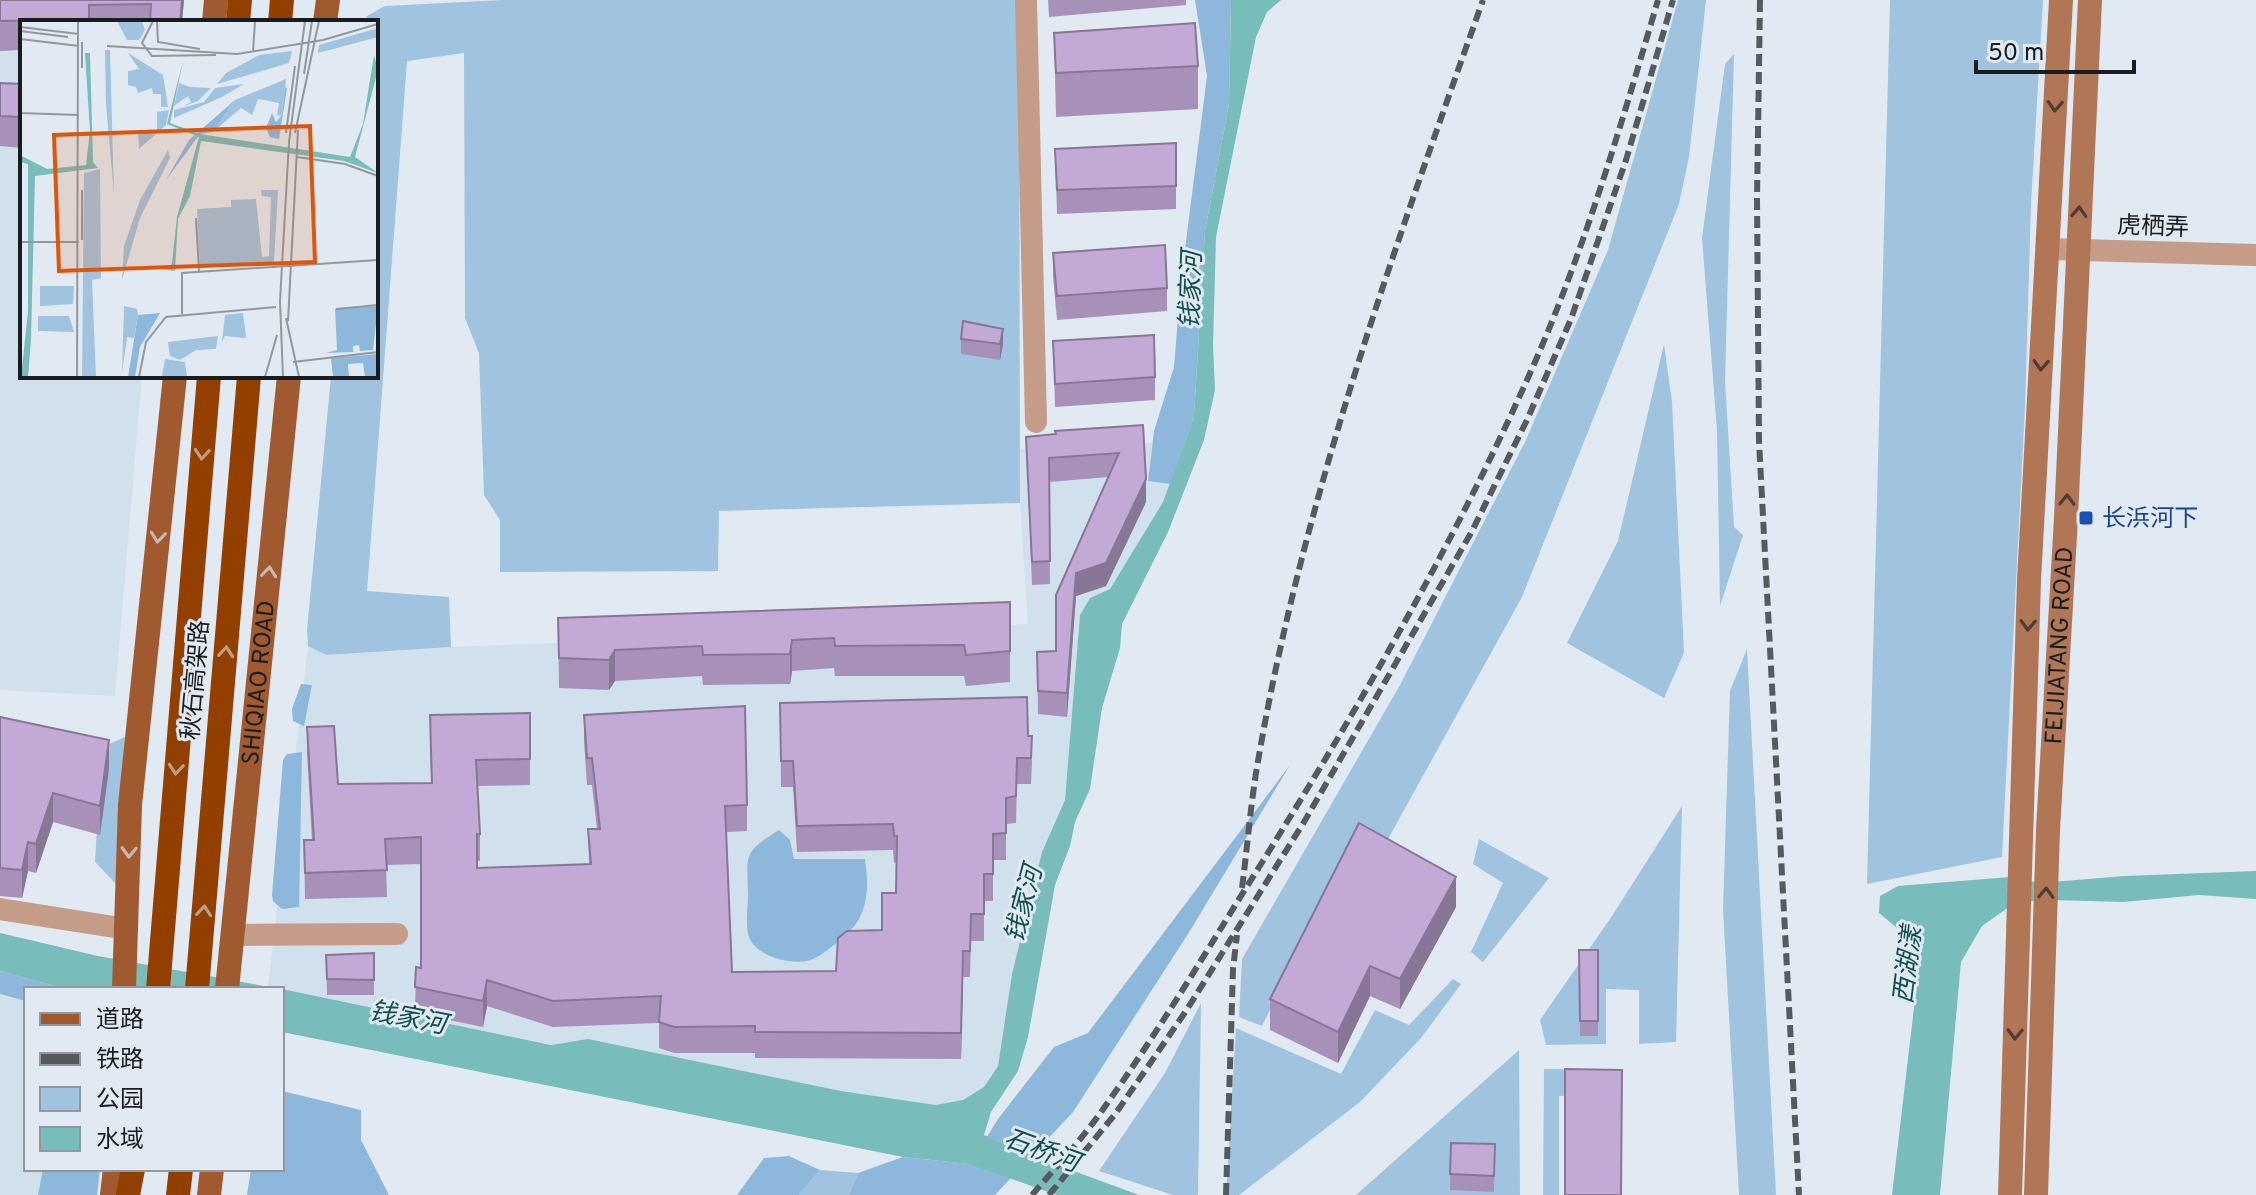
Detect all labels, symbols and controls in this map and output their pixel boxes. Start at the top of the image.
inset map [20,20,378,378]
scale bar [1976,24,2134,74]
text: 50 m [1988,39,2044,69]
one-way arrow [2047,100,2064,113]
one-way arrow [2070,205,2087,218]
street label: 虎栖弄 [2116,212,2189,244]
water label: 钱家河 [1175,246,1211,330]
one-way arrow [2033,359,2050,372]
one-way arrow [194,448,211,461]
one-way arrow [2058,493,2075,506]
place label: 长浜河下 [2102,505,2198,535]
marker: 长浜河下 [2077,509,2095,527]
one-way arrow [149,531,166,544]
street label: FEIJIATANG ROAD [2040,546,2081,745]
one-way arrow [261,565,278,578]
street label: SHIQIAO ROAD [237,599,283,767]
street label: 秋石高架路 [177,619,217,741]
one-way arrow [2019,619,2036,632]
one-way arrow [217,645,234,658]
one-way arrow [168,763,185,776]
one-way arrow [121,846,138,859]
water label: 钱家河 [999,858,1053,947]
one-way arrow [2037,886,2054,899]
one-way arrow [195,904,212,917]
water label: 西湖漾 [1888,922,1931,1006]
legend [24,987,284,1171]
water label: 钱家河 [366,996,454,1044]
text: 道路 [96,1006,144,1036]
one-way arrow [2006,1028,2024,1041]
text: 铁路 [96,1046,144,1076]
text: 公园 [96,1086,144,1116]
water label: 石桥河 [999,1124,1088,1183]
text: 水域 [96,1126,144,1156]

